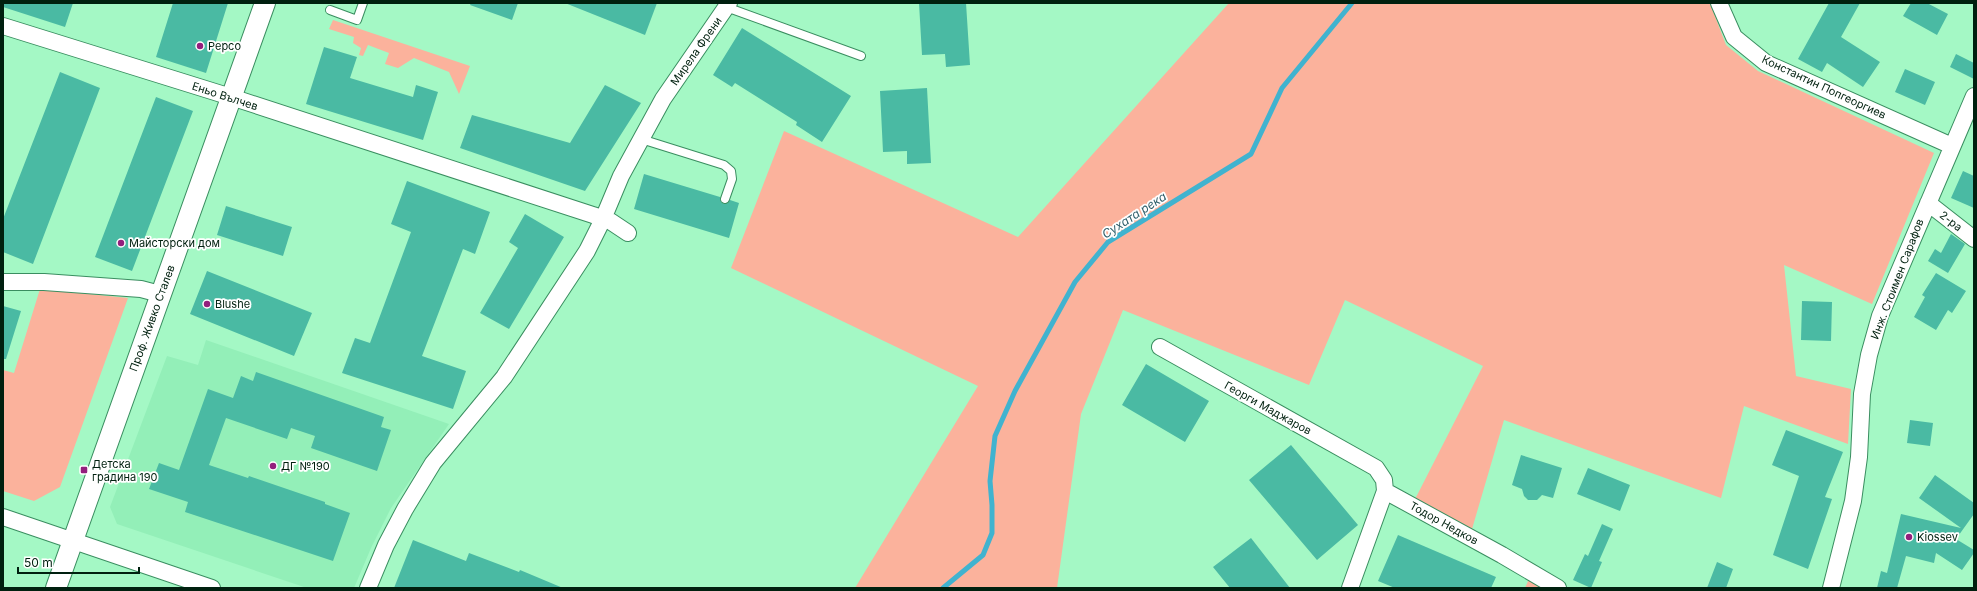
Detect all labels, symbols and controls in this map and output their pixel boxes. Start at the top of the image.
street label: Мирела Френи [667,14,725,88]
place label: Pepco [208,39,241,53]
marker: Pepco [195,41,205,51]
street label: Константин Попгеоргиев [1760,52,1888,122]
street label: Еньо Вълчев [190,79,260,113]
water label: Сухата река [1099,189,1169,241]
street label: 2-ра [1937,208,1965,234]
street label: Инж. Стоимен Сарафов [1868,217,1926,341]
place label: Майсторски дом [129,236,220,250]
marker: Майсторски дом [116,238,126,248]
street label: Проф. Живко Сталев [126,263,178,373]
place label: Blushe [215,297,250,311]
marker: Blushe [202,299,212,309]
street label: Георги Маджаров [1222,378,1314,438]
place label: Детска градина 190 [92,457,157,484]
place label: ДГ №190 [281,459,330,473]
marker: ДГ №190 [268,461,278,471]
marker: Детска градина 190 [79,465,89,475]
street label: Тодор Недков [1407,498,1481,548]
place label: Kiossev [1917,530,1958,544]
marker: Kiossev [1904,532,1914,542]
scale bar [18,549,139,575]
text: 50 m [24,555,53,570]

